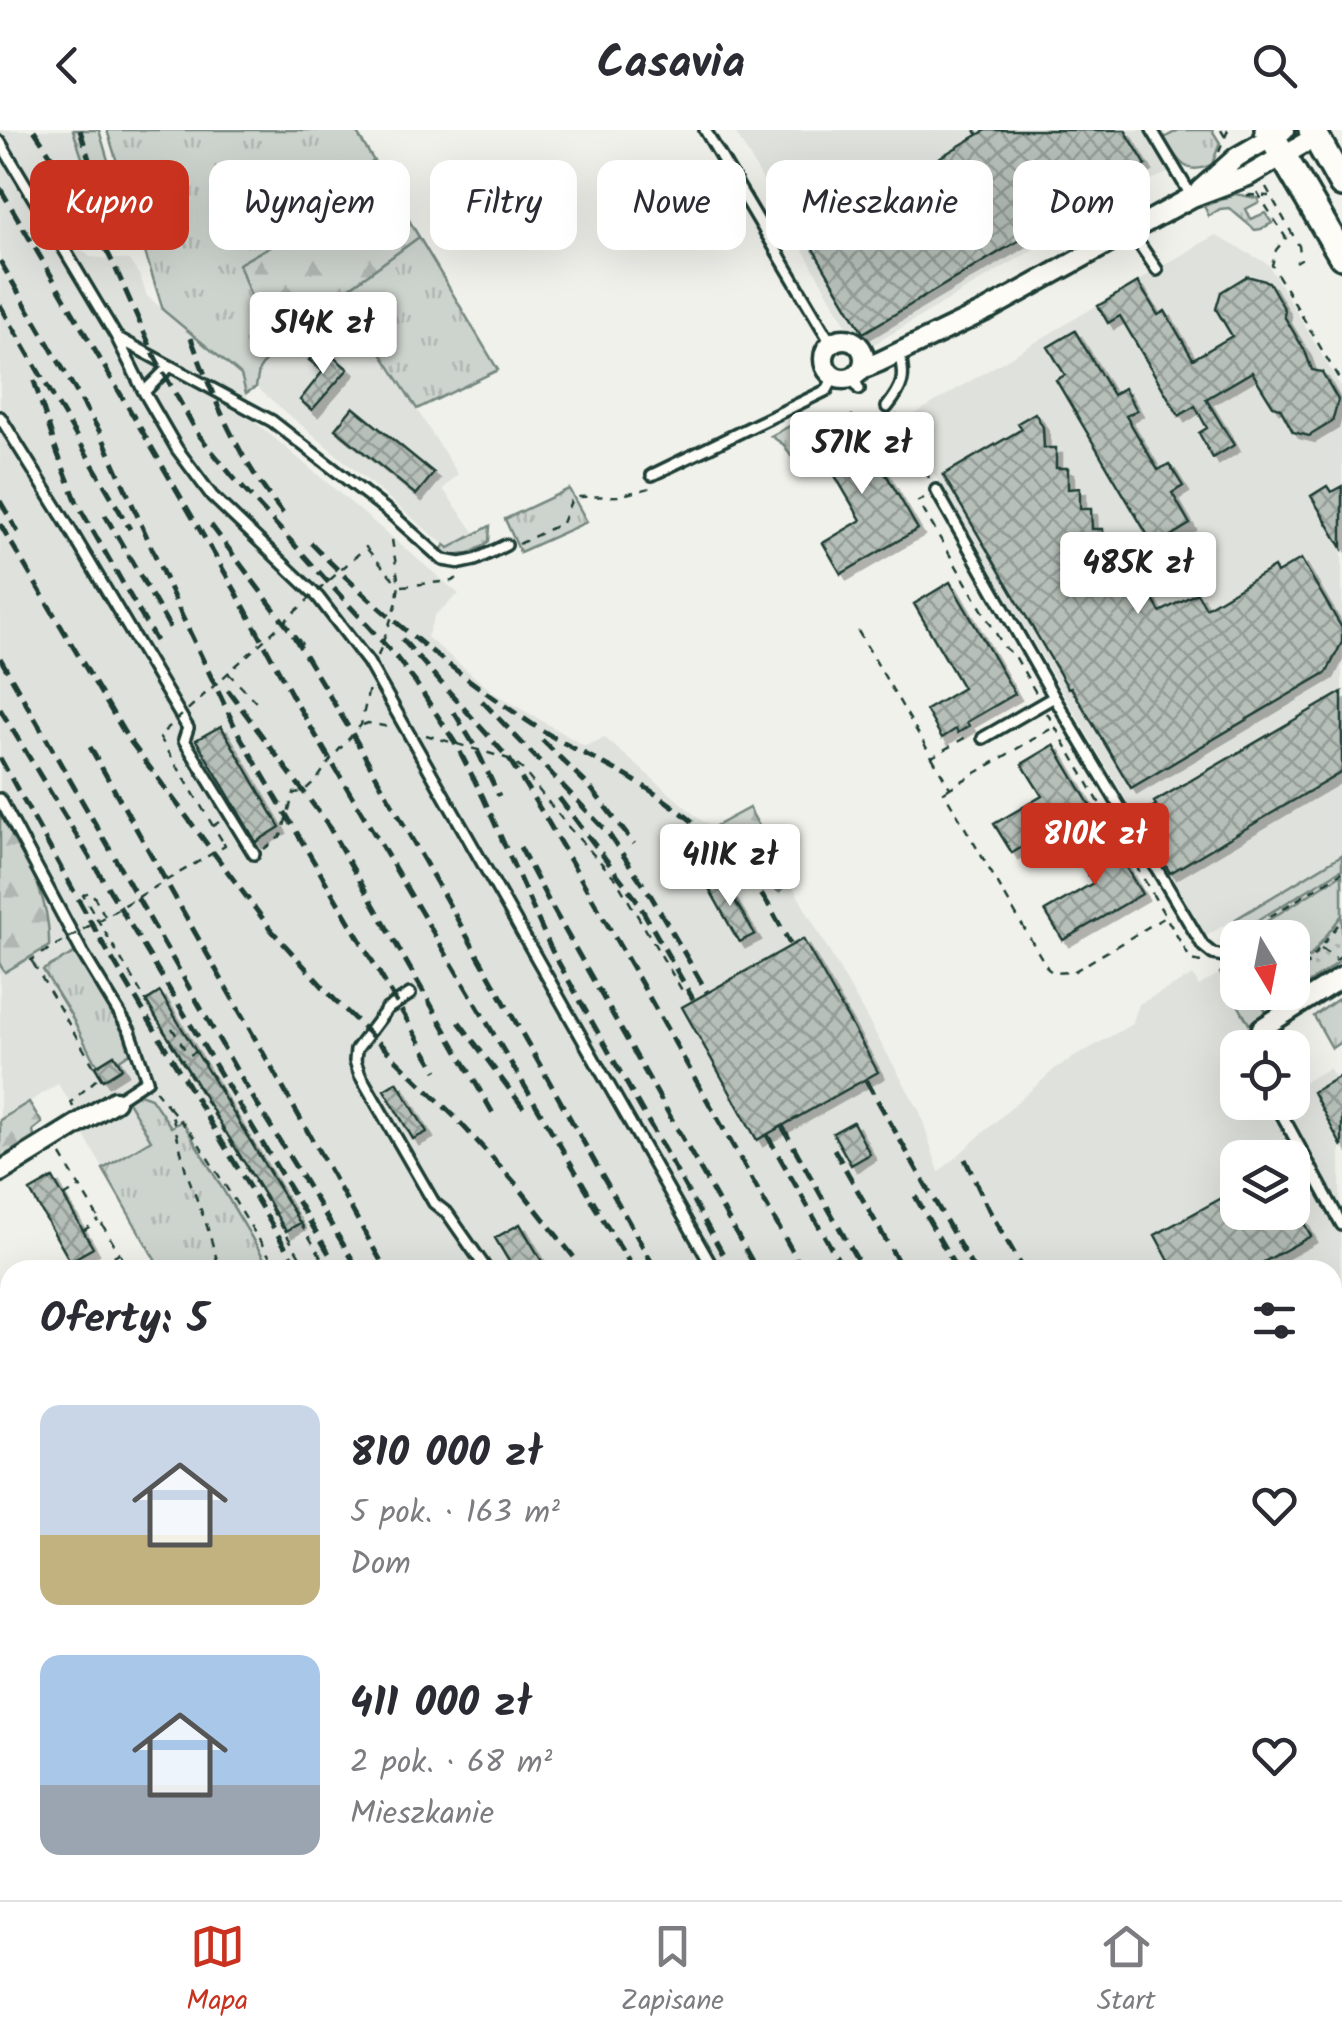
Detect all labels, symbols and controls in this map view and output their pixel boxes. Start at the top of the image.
text: Casavia [597,29,745,101]
icon: back [40,38,95,93]
icon: search [1247,38,1302,93]
chip: Kupno [30,160,189,250]
chip: Wynajem [209,160,410,250]
chip: Filtry [430,160,577,250]
chip: Nowe [597,160,746,250]
chip: Mieszkanie [766,160,993,250]
chip: Dom [1013,160,1150,250]
pin: 514K zł [231,292,415,377]
text: 514K zł [272,299,374,350]
pin: 571K zł [770,412,954,497]
text: 571K zł [812,419,912,470]
pin: 485K zł [1046,532,1230,617]
text: 485K zł [1082,539,1194,590]
pin: 810K zł [1003,803,1187,888]
text: 810K zł [1043,810,1147,861]
pin: 411K zł [638,824,822,909]
text: 411K zł [682,831,778,882]
north arrow [1220,920,1310,1010]
map controls [1220,920,1310,1230]
button: locate [1220,1030,1310,1120]
button: layers [1220,1140,1310,1230]
text: Oferty: 5 [40,1287,209,1354]
icon: filters [1247,1293,1302,1348]
text: 810 000 zł [350,1421,542,1488]
icon: home [120,1445,240,1565]
icon: heart [1247,1478,1302,1533]
text: 5 pok. · 163 m² [350,1488,560,1539]
text: Dom [350,1539,411,1590]
text: 411 000 zł [350,1671,531,1738]
icon: home [120,1695,240,1815]
icon: heart [1247,1728,1302,1783]
text: 2 pok. · 68 m² [350,1738,552,1789]
text: Mieszkanie [350,1789,494,1840]
tab: Mapa [186,1919,248,2024]
tab: Zapisane [621,1919,724,2024]
tab: Start [1097,1919,1156,2024]

